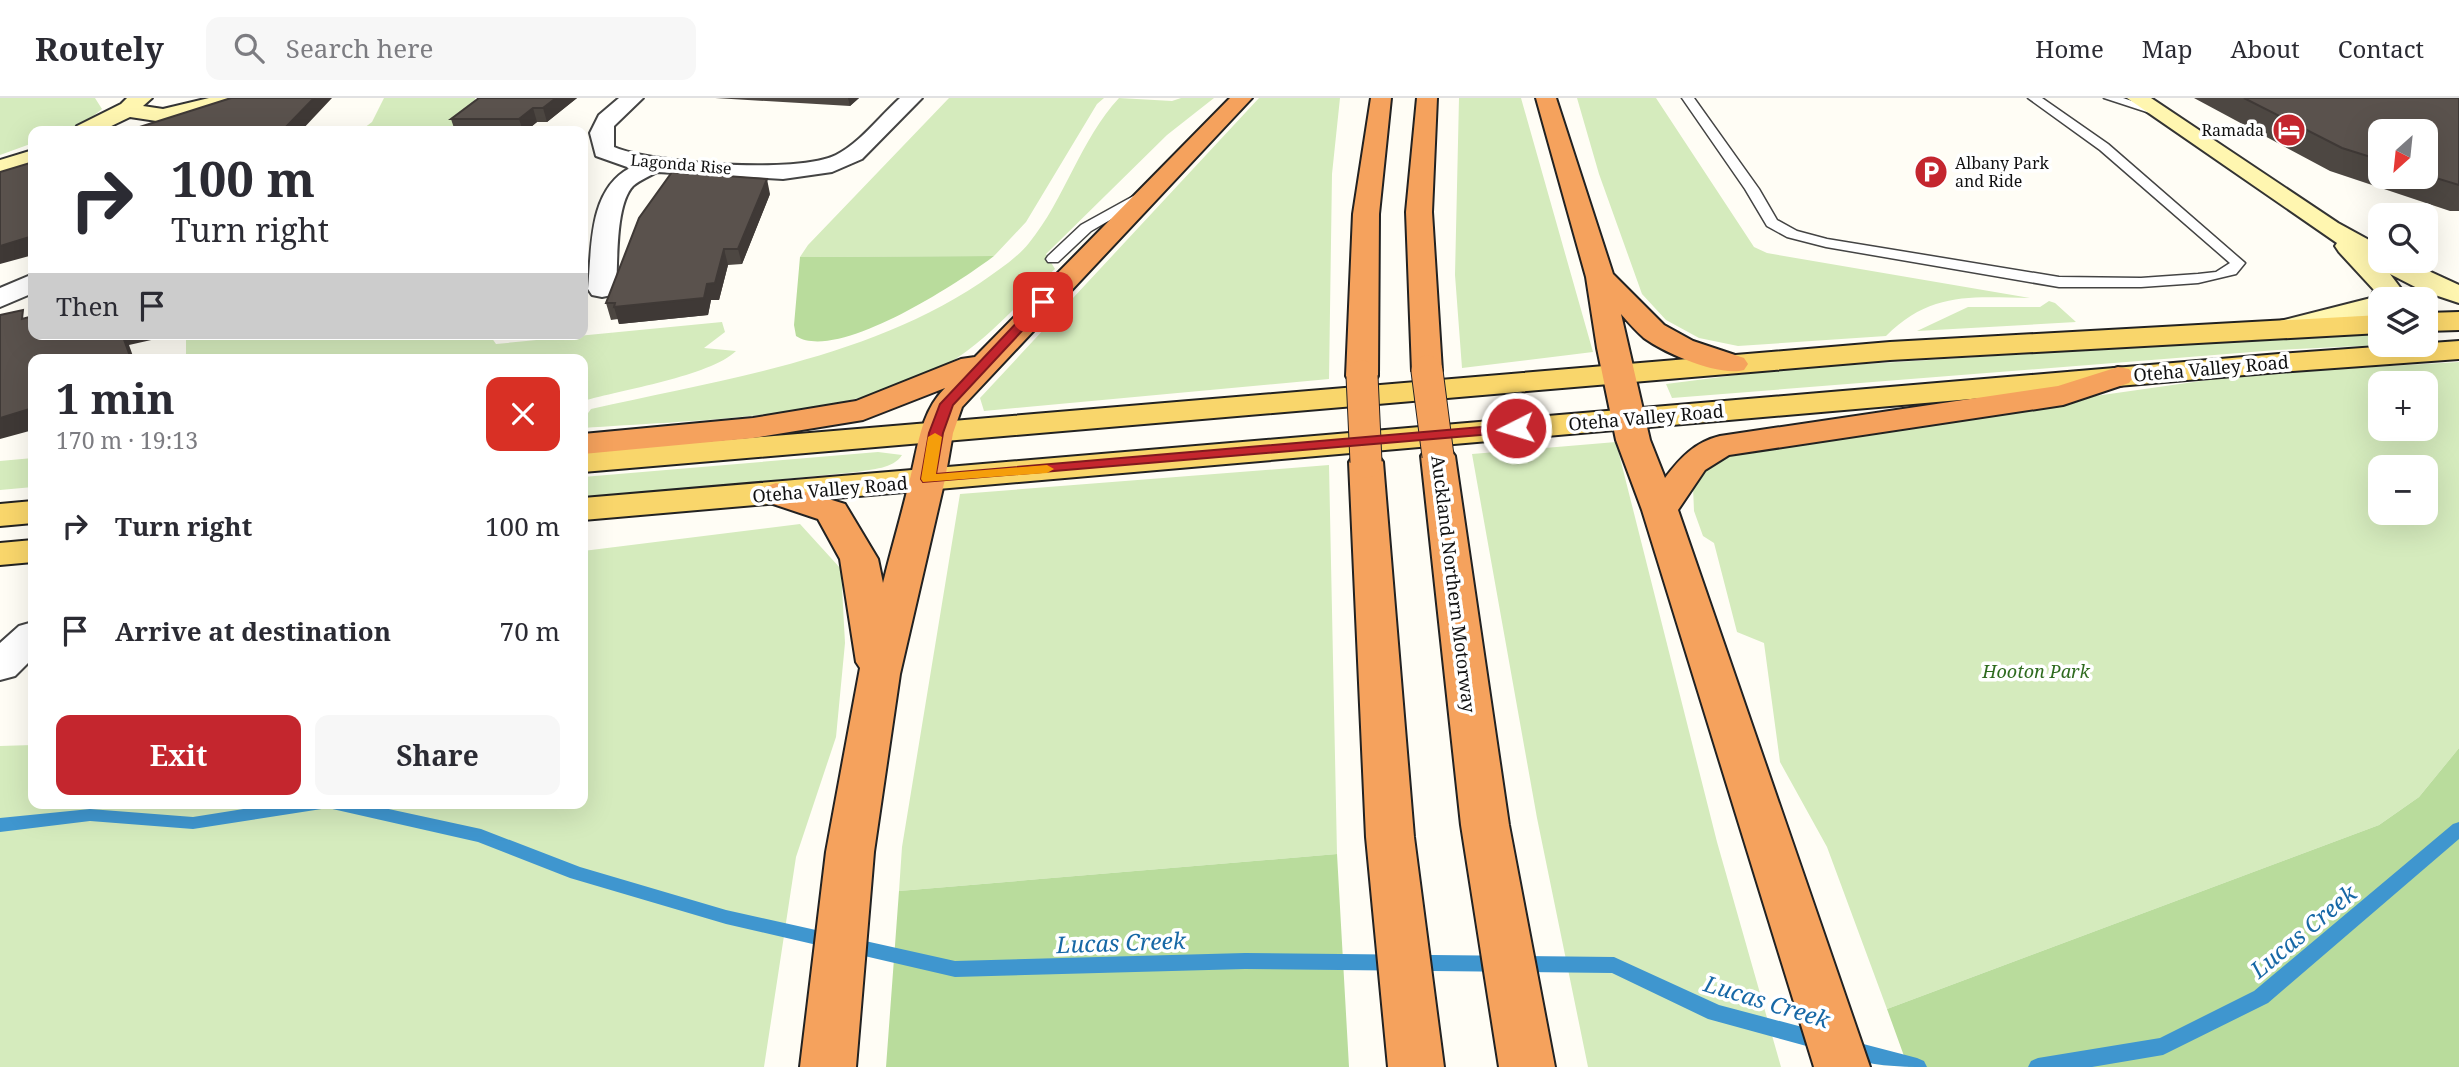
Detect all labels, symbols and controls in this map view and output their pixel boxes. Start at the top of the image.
search box [206,17,696,80]
text: Routely [35,26,164,71]
icon: search [230,29,268,67]
text: Search here [286,30,433,66]
text: Home [2035,32,2104,65]
text: Map [2142,32,2193,65]
text: About [2231,32,2300,65]
text: Contact [2338,32,2424,65]
hotel icon: Ramada [2270,111,2308,149]
place label: Ramada [2202,119,2264,141]
north arrow [2368,119,2438,189]
map controls [2368,119,2438,525]
text: 100 m [171,145,315,211]
street label: Lagonda Rise [629,149,733,179]
place label: Albany Park and Ride [1955,152,2049,192]
parking icon: Albany Park and Ride [1912,153,1950,191]
icon: right [56,154,147,245]
button: search [2368,203,2438,273]
text: Turn right [171,208,329,251]
pin [1013,272,1073,332]
icon: arrive [1024,283,1062,321]
icon: arrive [133,287,171,325]
button: layers [2368,287,2438,357]
text: Then [56,288,119,324]
street label: Oteha Valley Road [2132,349,2290,387]
text: 1 min [56,369,175,426]
button: + [2368,371,2438,441]
button: close [486,377,560,451]
position arrow [1479,391,1553,465]
street label: Oteha Valley Road [1567,398,1725,436]
text: 170 m · 19:13 [56,424,198,456]
street label: Auckland Northern Motorway [1426,454,1482,715]
button: − [2368,455,2438,525]
street label: Oteha Valley Road [751,470,909,508]
icon: right [56,507,94,545]
text: Turn right [115,508,252,544]
text: 100 m [485,508,560,544]
icon: arrive [56,612,94,650]
text: Arrive at destination [115,613,391,649]
text: 70 m [500,613,560,649]
park label: Hooton Park [1981,659,2091,683]
button: Exit [56,715,301,795]
button: Share [315,715,560,795]
water label: Lucas Creek [2242,876,2364,986]
water label: Lucas Creek [1055,924,1187,960]
water label: Lucas Creek [1699,966,1835,1036]

